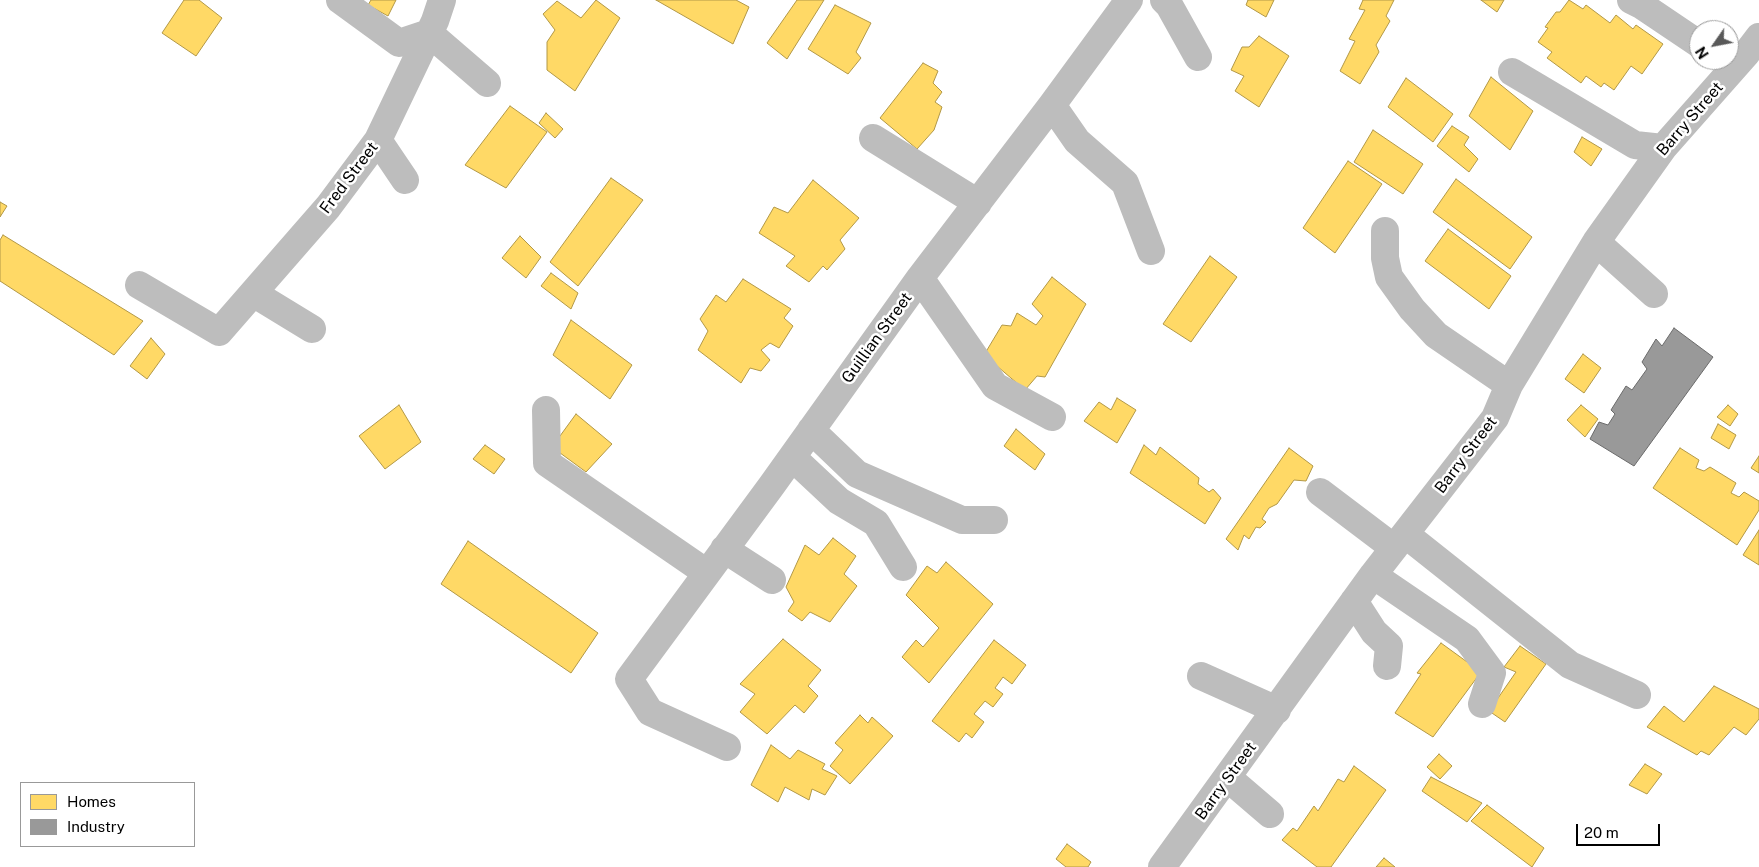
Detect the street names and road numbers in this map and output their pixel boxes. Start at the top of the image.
street label: Barry Street [1653,78,1727,160]
street label: Fred Street [316,138,382,218]
street label: Guillian Street [838,289,916,387]
street label: Barry Street [1431,413,1501,497]
street label: Barry Street [1191,738,1261,824]

